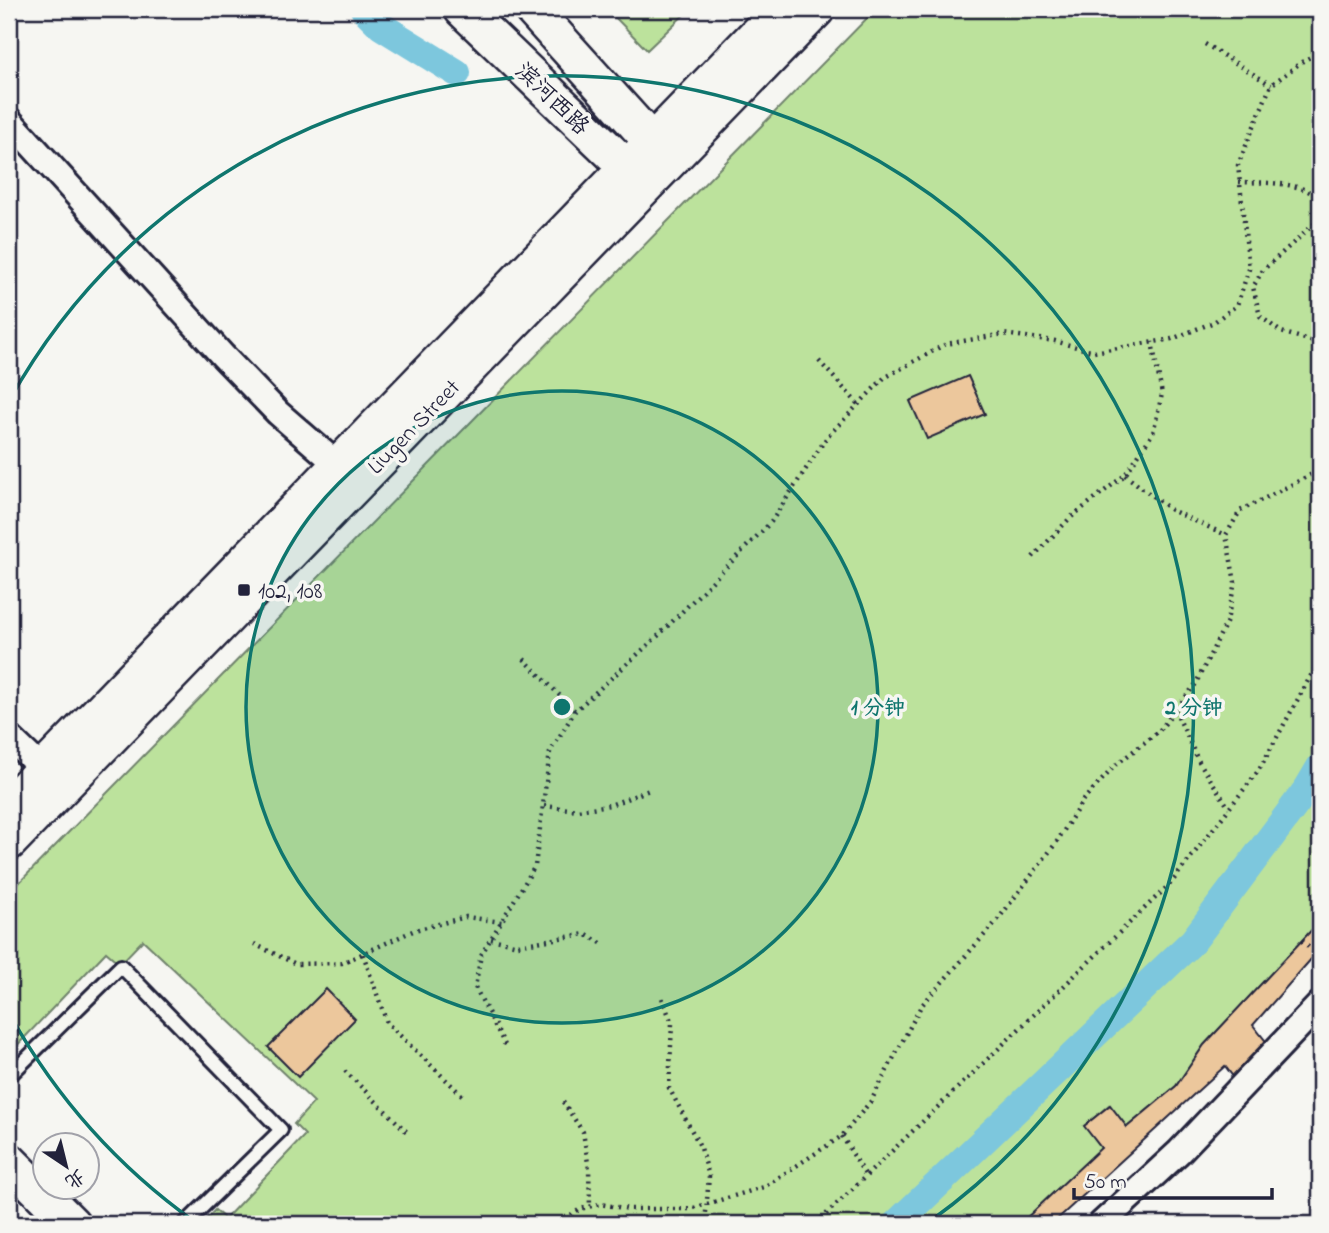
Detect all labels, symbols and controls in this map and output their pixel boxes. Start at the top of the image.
street label: 滨河西路 [507,56,596,144]
street label: Liugen Street [361,372,470,484]
place label: 102, 108 [258,576,322,609]
marker: 102, 108 [236,582,252,598]
text: 1 分钟 [851,694,905,724]
text: 2 分钟 [1164,694,1223,724]
centre of rings [550,695,574,719]
north arrow [32,1132,102,1202]
scale bar [1074,1156,1271,1200]
text: 北 [59,1161,90,1194]
text: 50 m [1084,1168,1127,1198]

